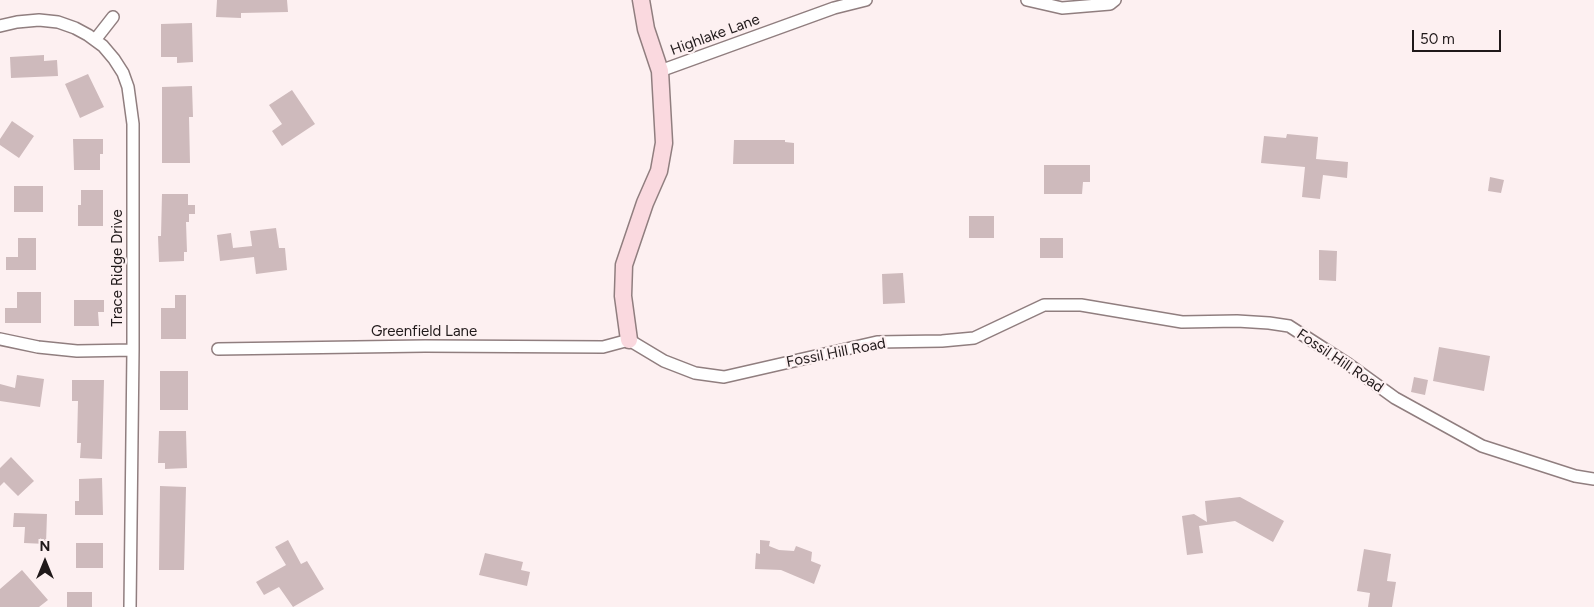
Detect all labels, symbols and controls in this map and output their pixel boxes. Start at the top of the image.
street label: Highlake Lane [668,10,762,60]
scale bar [1414,20,1503,52]
text: 50 m [1420,30,1455,48]
street label: Trace Ridge Drive [109,209,127,327]
street label: Greenfield Lane [371,323,477,341]
street label: Fossil Hill Road [1293,325,1387,397]
street label: Fossil Hill Road [785,335,887,371]
north arrow [20,537,70,587]
text: N [40,538,50,555]

